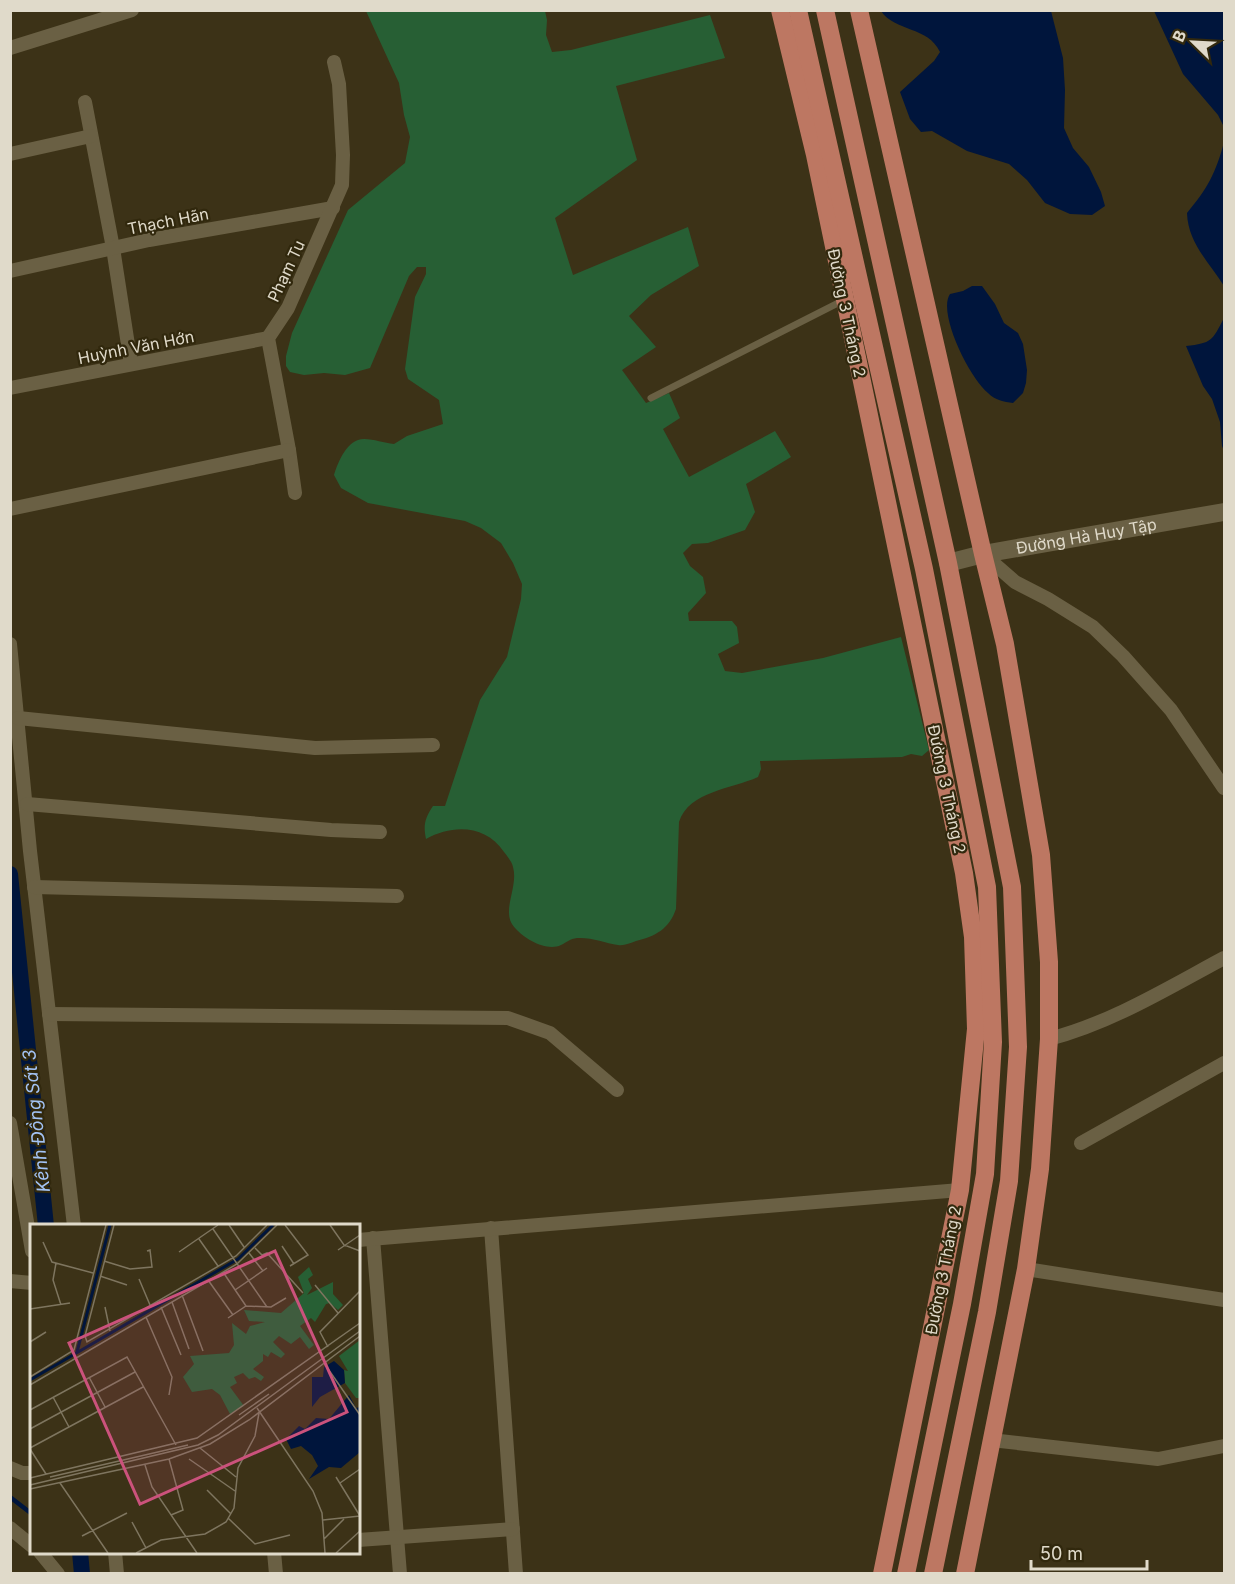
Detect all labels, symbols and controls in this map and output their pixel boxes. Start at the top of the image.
north arrow [1163,12,1223,72]
text: B [1168,27,1191,45]
street label: Thạch Hãn [126,203,210,239]
street label: Phạm Tu [263,237,309,305]
street label: Đường 3 Tháng 2 [824,247,870,379]
street label: Huỳnh Văn Hớn [76,326,196,368]
street label: Đường Hà Huy Tập [1014,514,1158,558]
street label: Đường 3 Tháng 2 [924,723,970,855]
water label: Kênh Đồng Sát 3 [18,1049,54,1193]
street label: Đường 3 Tháng 2 [921,1204,965,1336]
inset map [30,1224,360,1554]
scale bar [1031,1533,1146,1571]
text: 50 m [1040,1543,1083,1564]

